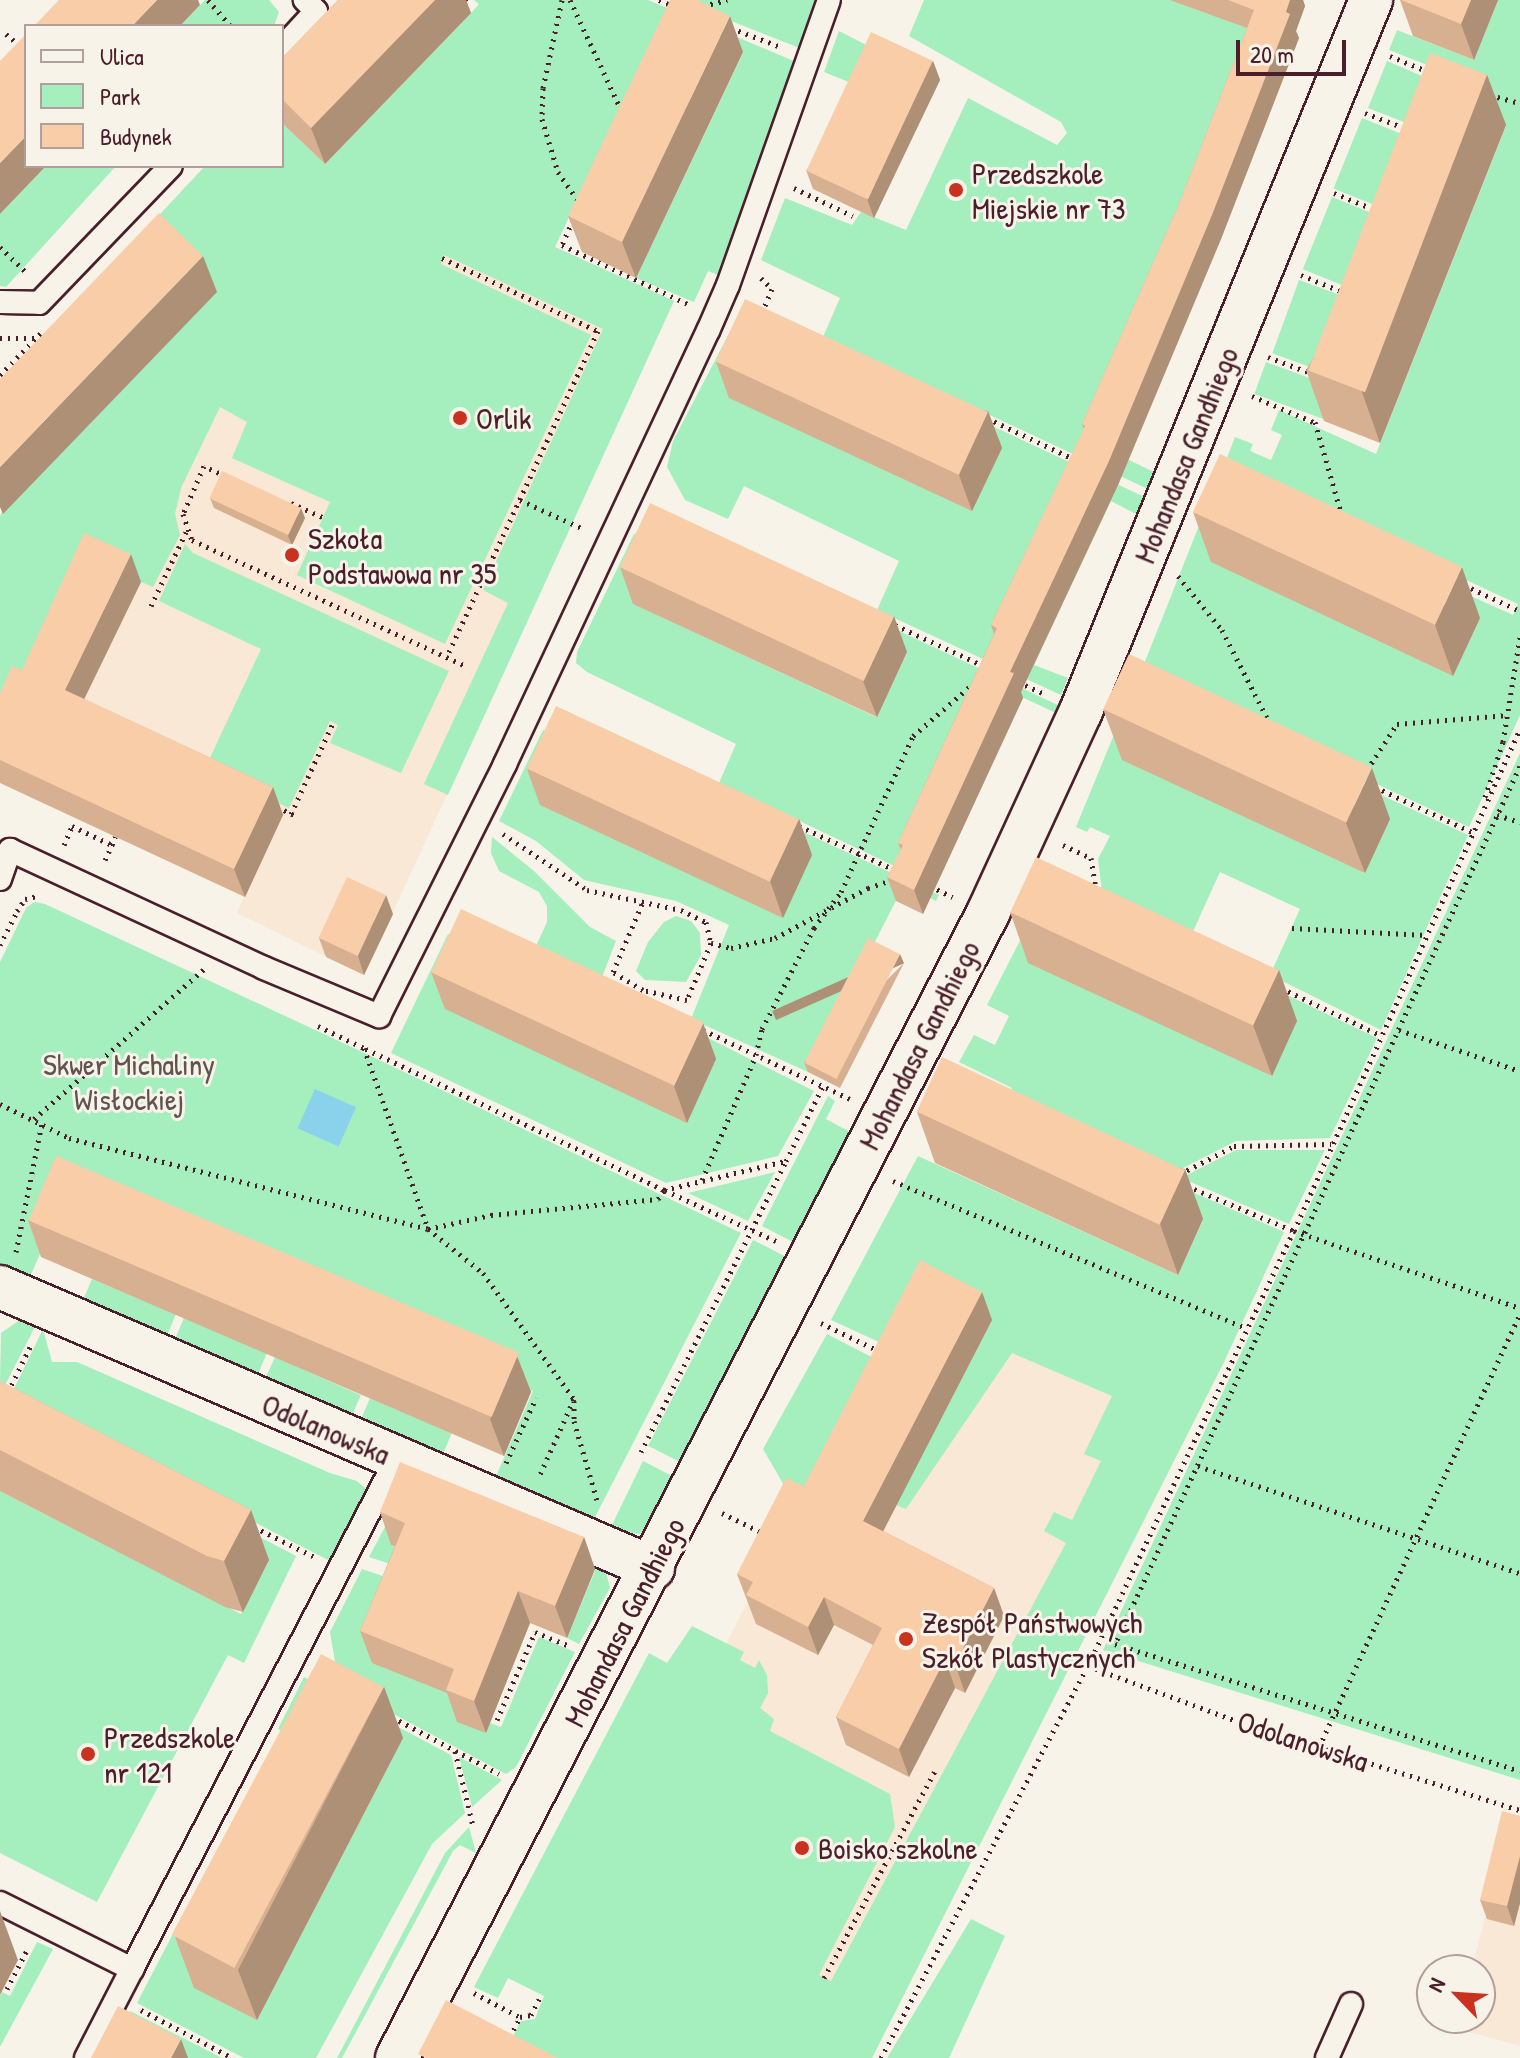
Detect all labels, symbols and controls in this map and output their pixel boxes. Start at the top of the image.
legend [24,24,284,168]
scale bar [1240,24,1350,74]
text: 20 m [1250,38,1294,70]
text: Ulica [100,40,144,72]
text: Park [100,80,140,112]
text: Budynek [100,120,172,152]
place label: Przedszkole Miejskie nr 73 [972,155,1125,226]
marker: Przedszkole Miejskie nr 73 [947,181,965,199]
street label: Mohandasa Gandhiego [1126,342,1246,568]
place label: Orlik [476,400,531,436]
marker: Orlik [451,409,469,427]
place label: Szkoła Podstawowa nr 35 [308,520,497,590]
marker: Szkoła Podstawowa nr 35 [283,546,301,564]
street label: Mohandasa Gandhiego [851,935,987,1155]
park label: Skwer Michaliny Wisłockiej [43,1046,215,1116]
street label: Odolanowska [257,1386,395,1472]
street label: Mohandasa Gandhiego [556,1512,692,1732]
place label: Zespół Państwowych Szkół Plastycznych [922,1604,1142,1674]
marker: Zespół Państwowych Szkół Plastycznych [897,1630,915,1648]
street label: Odolanowska [1233,1703,1373,1779]
place label: Przedszkole nr 121 [104,1719,235,1790]
marker: Przedszkole nr 121 [79,1745,97,1763]
place label: Boisko szkolne [818,1830,977,1866]
marker: Boisko szkolne [793,1839,811,1857]
north arrow [1416,1954,1496,2034]
text: N [1420,1973,1452,1996]

